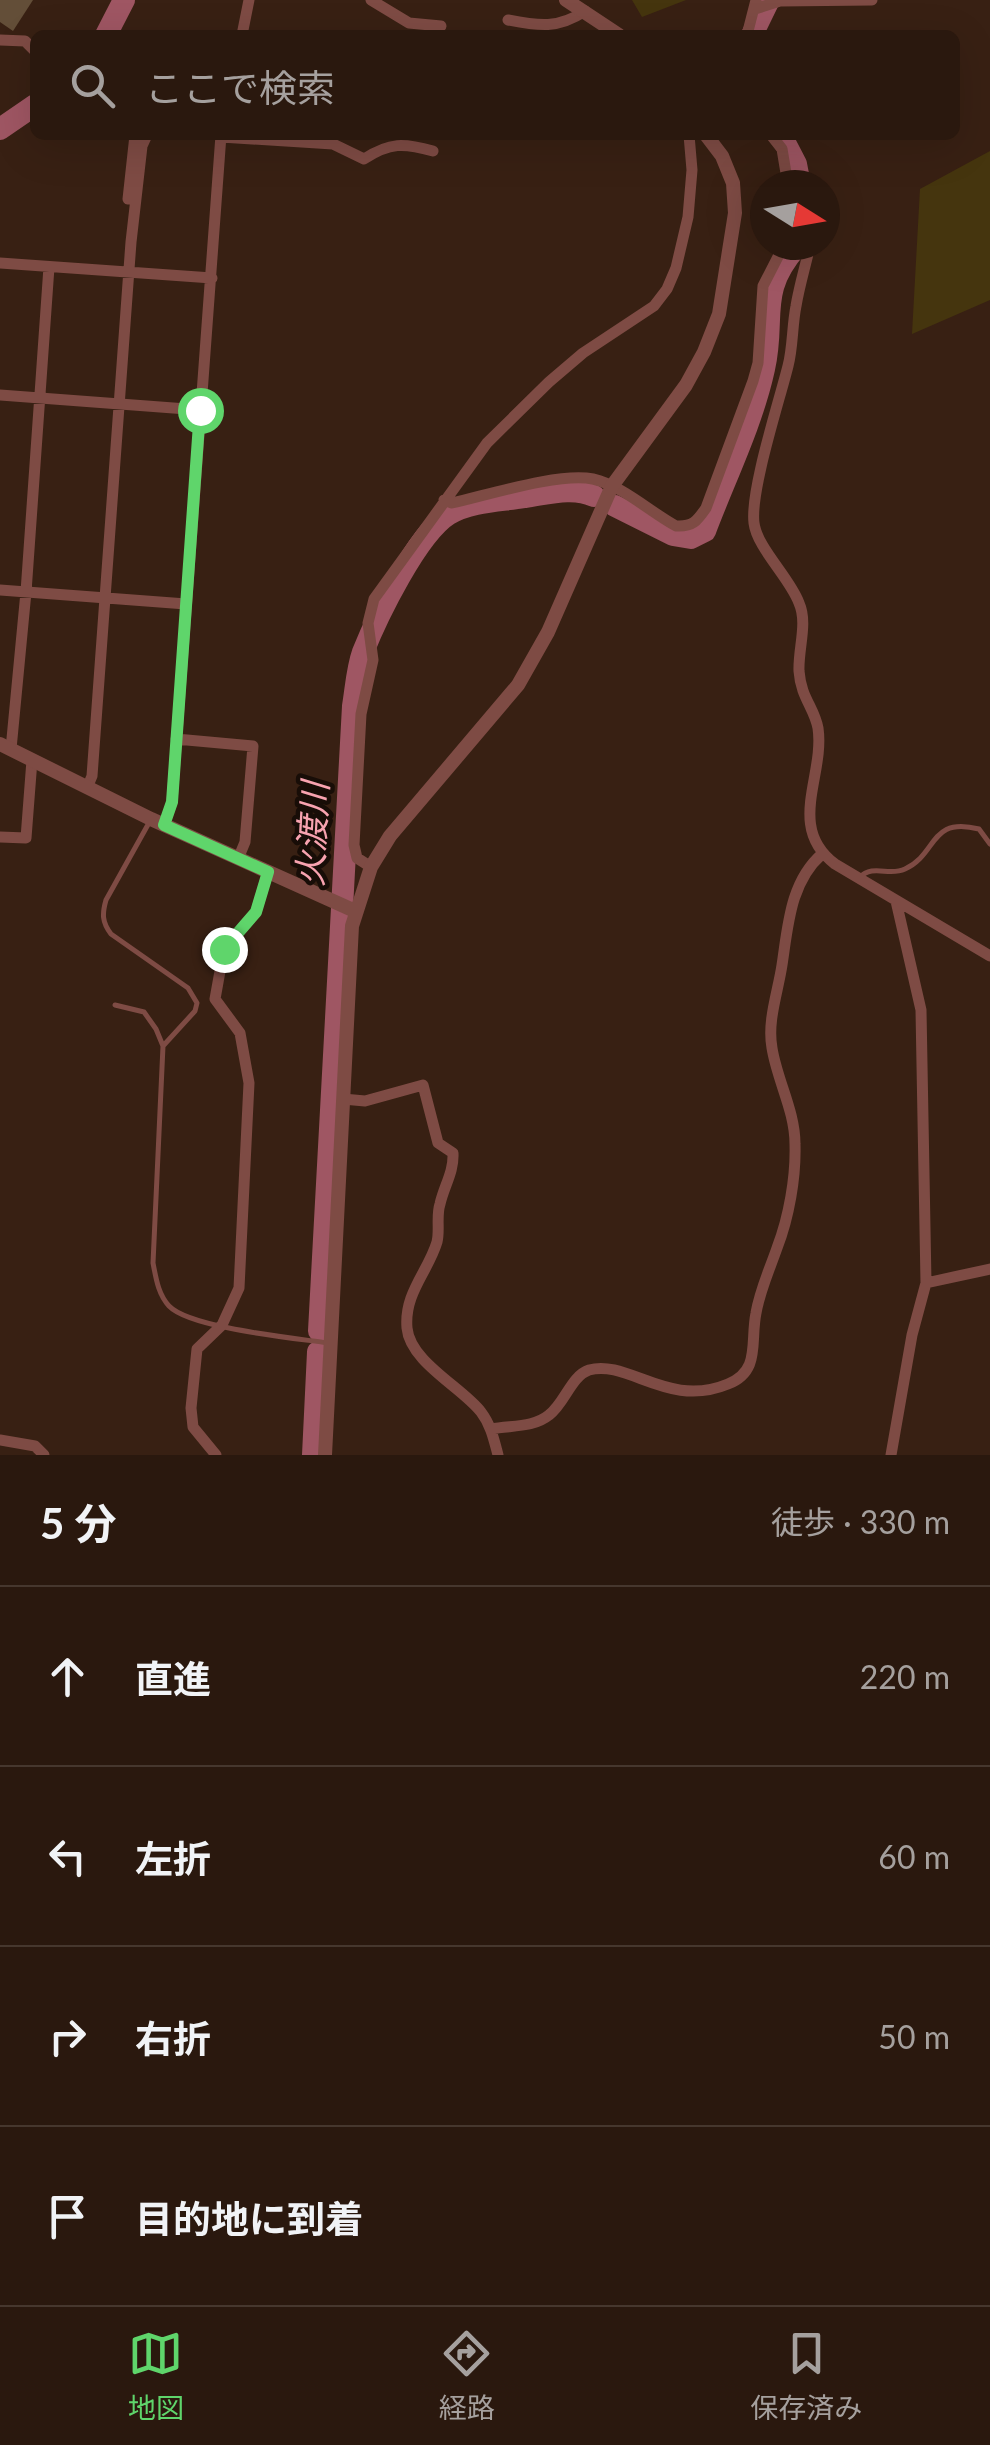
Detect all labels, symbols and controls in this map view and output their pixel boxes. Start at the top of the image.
search box [30,30,960,140]
icon: search [65,58,120,113]
text: ここで検索 [145,64,335,110]
north arrow [750,170,840,260]
route start [178,388,224,434]
water label: 火渡川 [287,776,335,888]
route end [202,927,248,973]
text: 5 分 [40,1498,117,1548]
text: 徒歩 · 330 m [771,1502,950,1541]
icon: ahead [40,1649,95,1704]
text: 直進 [135,1655,211,1701]
text: 220 m [860,1657,950,1696]
icon: left [40,1829,95,1884]
text: 左折 [135,1835,211,1881]
text: 60 m [878,1837,950,1876]
icon: right [40,2009,95,2064]
text: 右折 [135,2015,211,2061]
text: 50 m [878,2017,950,2056]
icon: arrive [40,2189,95,2244]
text: 目的地に到着 [135,2195,363,2241]
tab: 地図 [128,2326,184,2426]
tab: 経路 [439,2326,495,2426]
tab: 保存済み [750,2326,862,2426]

